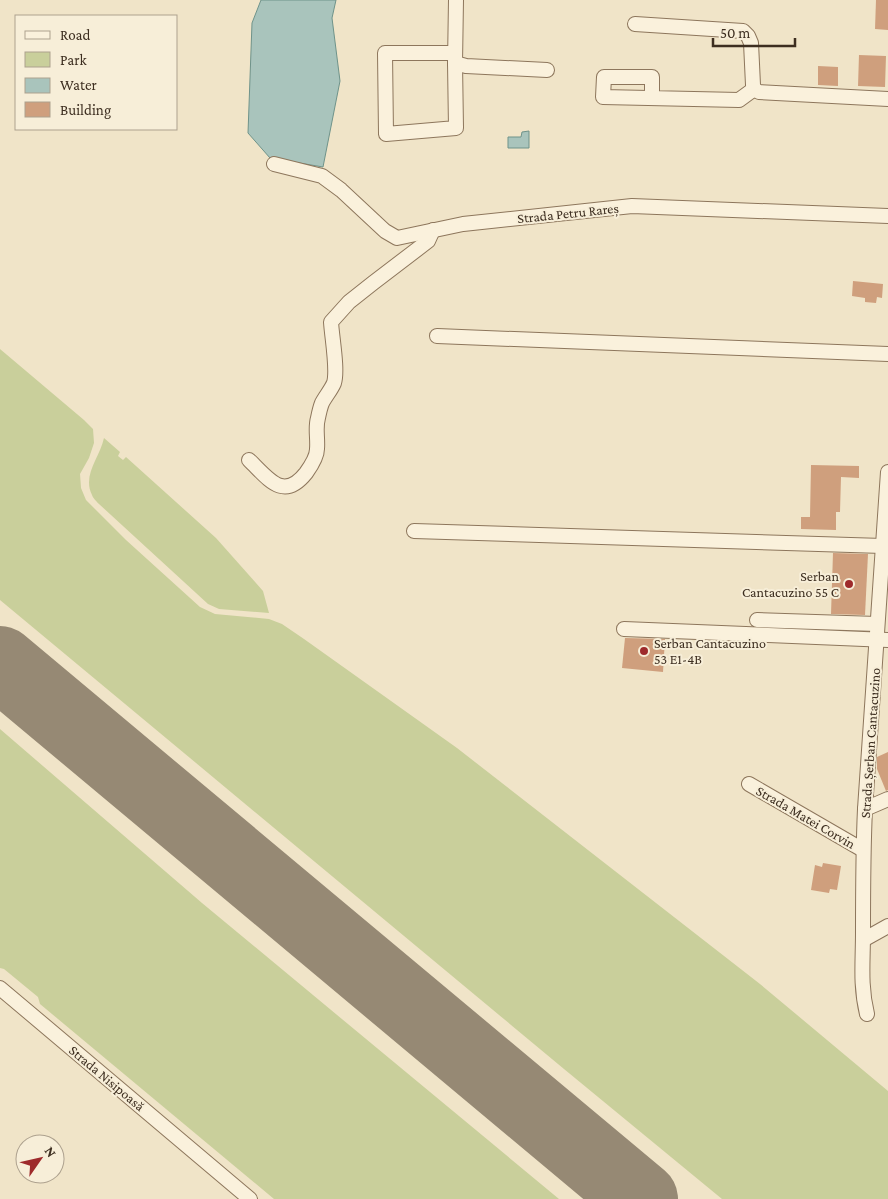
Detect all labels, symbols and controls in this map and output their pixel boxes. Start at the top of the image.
legend [15,15,178,130]
scale bar [713,15,796,47]
text: 50 m [720,25,750,41]
text: Road [60,27,91,43]
text: Park [60,52,87,68]
text: Water [60,77,97,93]
text: Building [60,102,111,119]
street label: Strada Petru Rareș [517,200,620,227]
place label: Serban Cantacuzino 55 C [742,568,839,600]
marker: Serban Cantacuzino 55 C [843,578,855,590]
place label: Serban Cantacuzino 53 E1-4B [654,635,766,667]
marker: Serban Cantacuzino 53 E1-4B [638,645,650,657]
street label: Strada Șerban Cantacuzino [857,667,884,819]
street label: Strada Matei Corvin [754,782,859,852]
street label: Strada Nisipoasă [66,1042,148,1115]
north arrow [15,1134,65,1184]
text: N [41,1143,60,1161]

